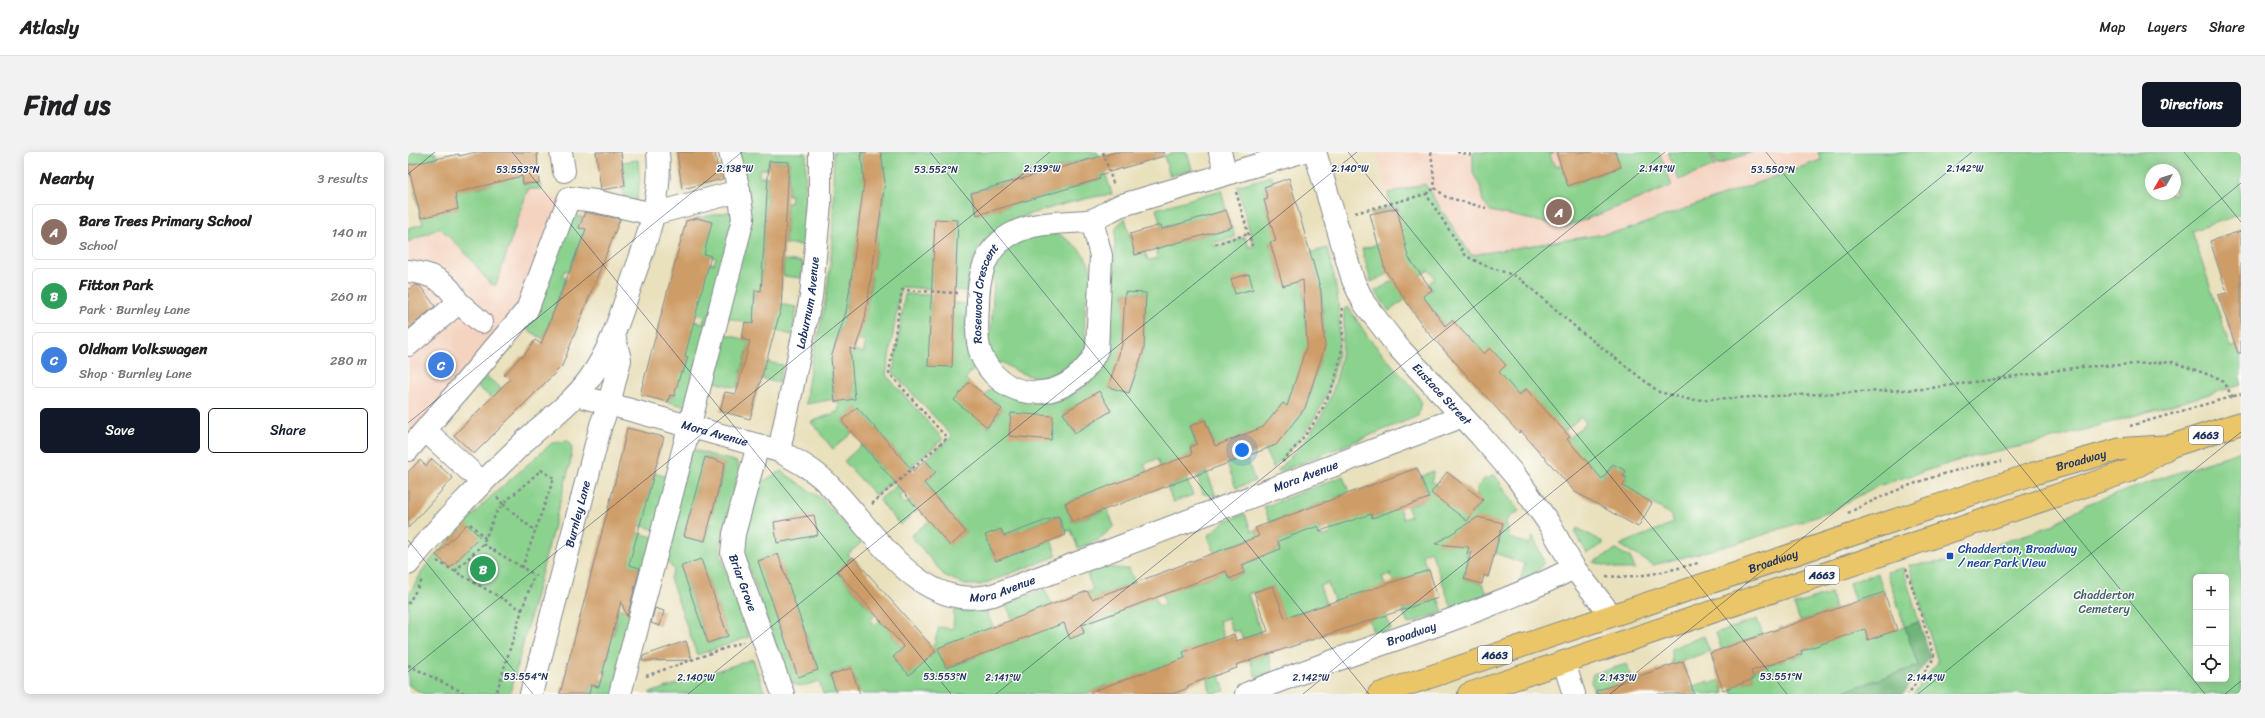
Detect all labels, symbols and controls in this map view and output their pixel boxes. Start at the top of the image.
text: Atlasly [20,11,79,44]
text: Map [2100,15,2125,40]
text: Layers [2147,15,2187,40]
text: Share [2209,15,2245,40]
text: Find us [24,80,111,129]
button: Directions [2142,82,2241,127]
text: 2.138°W [717,160,754,178]
text: 2.139°W [1024,160,1061,178]
text: 2.140°W [1331,160,1369,178]
text: 2.141°W [1639,160,1675,178]
text: 2.142°W [1946,160,1984,178]
text: 53.553°N [496,161,540,179]
text: 53.552°N [914,161,958,179]
text: 53.550°N [1751,161,1795,179]
text: Nearby [40,163,94,193]
north arrow [2145,164,2181,200]
text: 3 results [317,167,368,190]
pin: A [1546,197,1572,227]
text: Bare Trees Primary School [79,208,252,234]
text: A [50,221,58,244]
text: 140 m [332,221,367,244]
text: School [79,234,117,257]
street label: Rosewood Crescent [966,238,1005,345]
street label: Laburnum Avenue [789,256,826,351]
text: Fitton Park [79,272,154,298]
text: B [50,285,58,308]
text: 260 m [331,285,367,308]
text: Park · Burnley Lane [79,298,190,321]
text: Oldham Volkswagen [79,336,207,362]
text: C [50,349,58,372]
text: 280 m [330,349,367,372]
pin: C [428,350,454,380]
street label: Eustace Street [1407,357,1478,432]
text: Shop · Burnley Lane [79,362,192,385]
button: Save [40,408,200,453]
button: Share [208,408,368,453]
street label: Mora Avenue [679,414,751,453]
road number: A663 [2189,426,2223,444]
your location [1232,440,1252,460]
street label: Broadway [2053,442,2110,478]
street label: Mora Avenue [1270,454,1342,498]
street label: Burnley Lane [559,478,597,550]
place label: Chadderton, Broadway / near Park View [1958,538,2078,574]
street label: Broadway [1745,542,1802,580]
street label: Briar Grove [722,551,763,615]
marker: Chadderton, Broadway / near Park View [1945,551,1955,561]
pin: B [470,554,496,584]
road number: A663 [1805,566,1839,584]
street label: Mora Avenue [969,569,1039,609]
map controls [2193,574,2229,682]
button: + [2193,574,2229,610]
park label: Chadderton Cemetery [2073,584,2135,620]
button: − [2193,610,2229,646]
street label: Broadway [1383,615,1440,653]
road number: A663 [1478,646,1512,664]
button: locate [2193,646,2229,682]
text: 53.554°N [504,668,548,686]
text: 53.553°N [923,668,967,686]
text: 53.551°N [1760,668,1802,686]
text: 2.140°W [677,669,715,687]
text: 2.141°W [985,669,1021,687]
text: 2.142°W [1292,669,1330,687]
text: 2.143°W [1600,669,1637,687]
text: 2.144°W [1907,669,1945,687]

